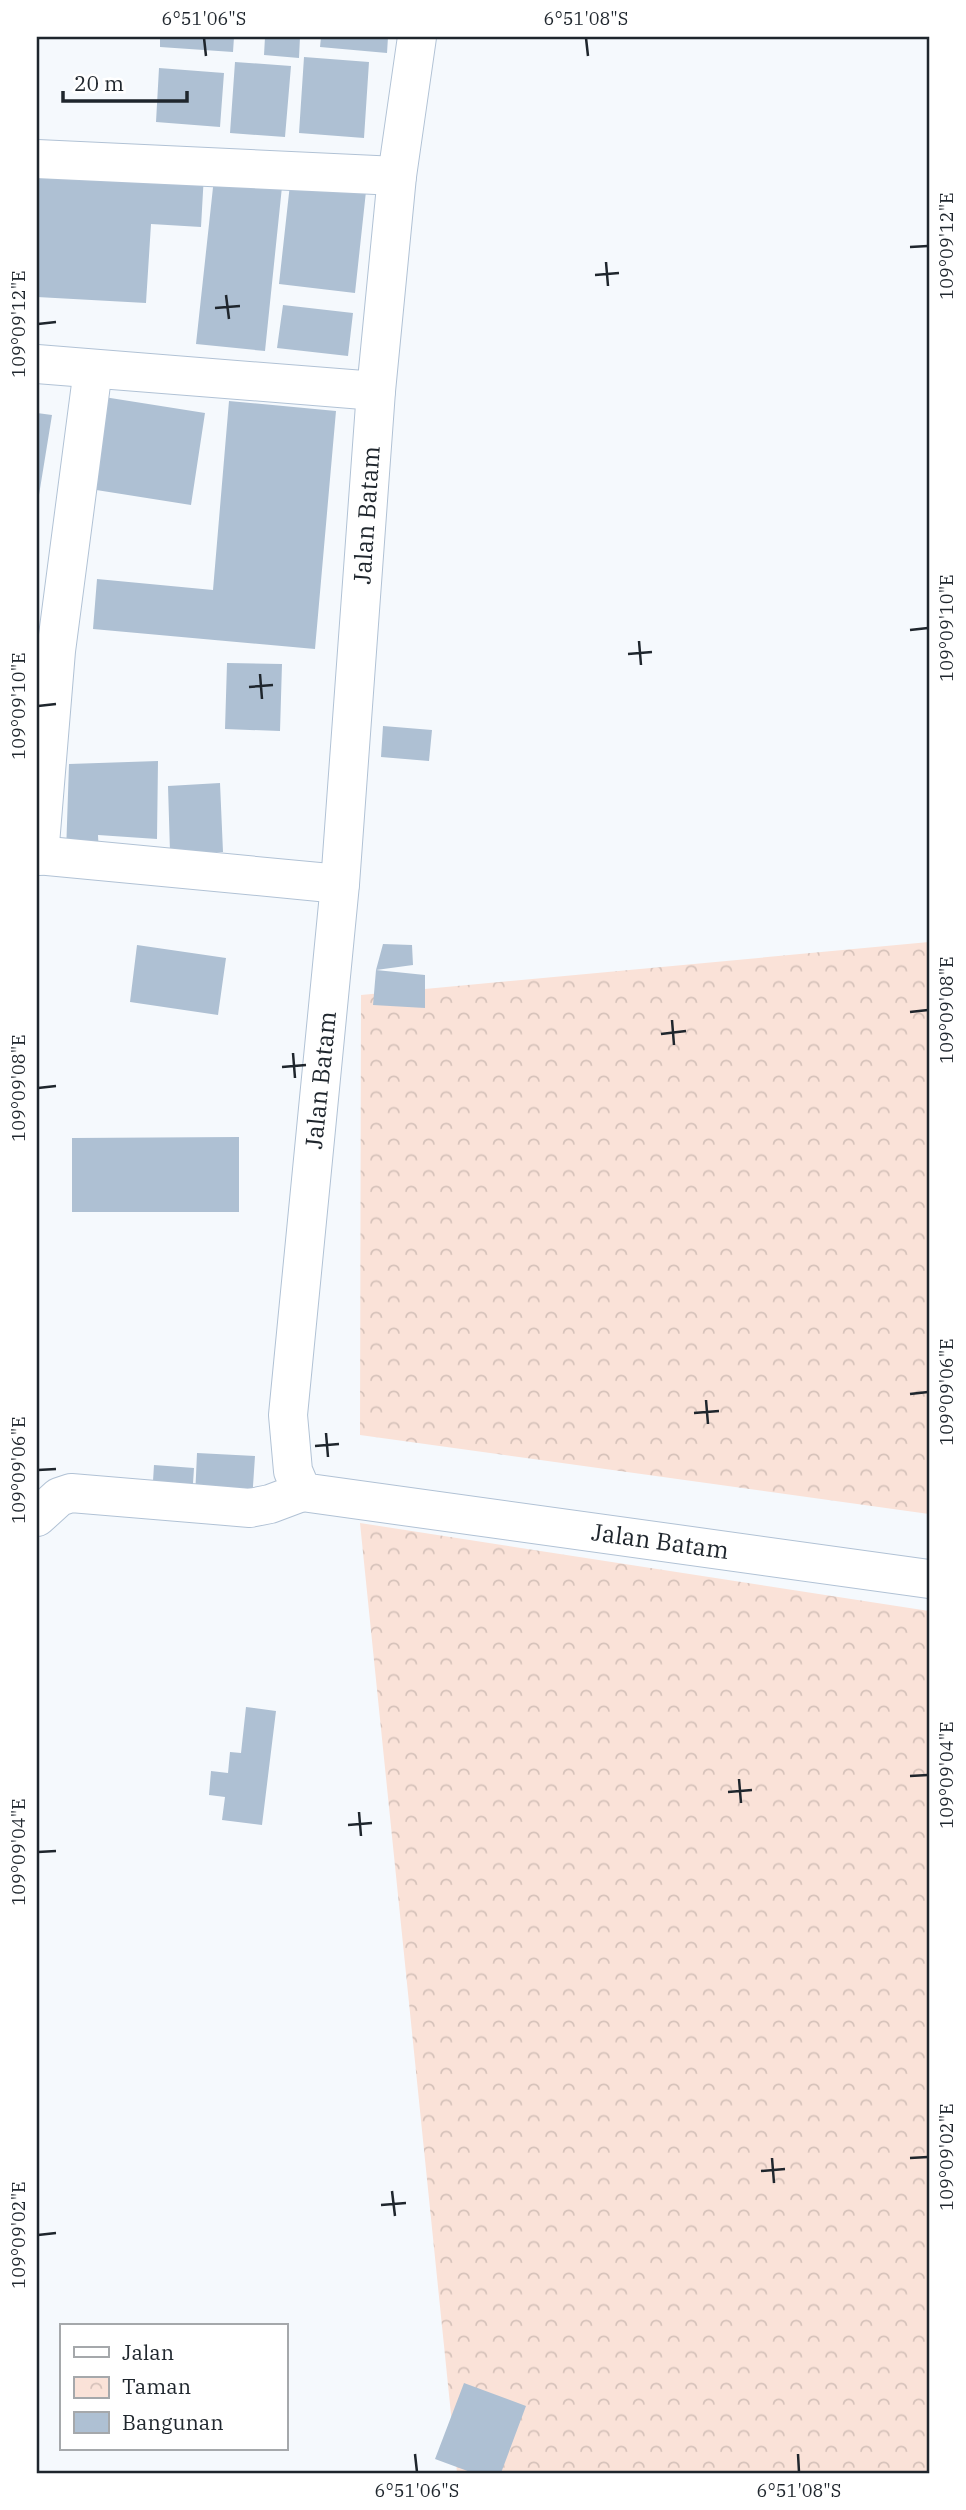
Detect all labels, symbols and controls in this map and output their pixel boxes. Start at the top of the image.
text: 6°51'06"S [162,7,246,30]
text: 6°51'08"S [544,7,628,30]
scale bar [63,60,187,104]
text: 20 m [74,69,124,97]
text: 109°09'12"E [935,192,958,300]
text: 109°09'12"E [7,270,30,378]
street label: Jalan Batam [345,445,387,585]
text: 109°09'10"E [935,574,958,682]
text: 109°09'10"E [7,652,30,760]
text: 109°09'08"E [935,956,958,1064]
street label: Jalan Batam [297,1009,343,1150]
text: 109°09'08"E [7,1034,30,1142]
text: 109°09'06"E [935,1338,958,1446]
text: 109°09'06"E [7,1416,30,1524]
street label: Jalan Batam [589,1515,731,1566]
text: 109°09'04"E [935,1721,958,1829]
text: 109°09'04"E [7,1798,30,1906]
text: 109°09'02"E [935,2103,958,2211]
text: 109°09'02"E [7,2181,30,2289]
legend [60,2324,287,2450]
text: Jalan [122,2338,174,2366]
text: Taman [122,2372,191,2400]
text: Bangunan [122,2408,224,2436]
text: 6°51'06"S [375,2479,459,2502]
text: 6°51'08"S [757,2479,841,2502]

